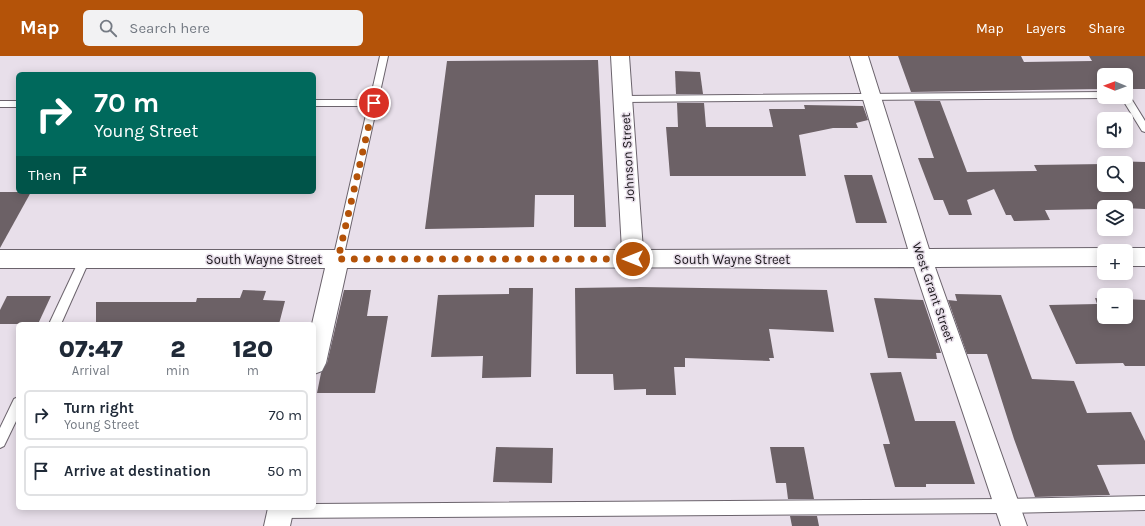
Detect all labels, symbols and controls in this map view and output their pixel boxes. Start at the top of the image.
search box [83,10,363,46]
text: Map [20,17,59,39]
icon: search [97,17,119,39]
text: Search here [129,19,210,37]
text: Map [976,20,1004,37]
text: Layers [1026,20,1066,37]
text: Share [1088,20,1125,37]
north arrow [1097,68,1133,104]
map controls [1097,68,1133,324]
text: 70 m [94,86,159,119]
pin [357,86,391,120]
icon: right [28,88,80,140]
icon: arrive [363,92,385,114]
street label: Johnson Street [618,112,637,202]
button: sound [1097,112,1133,148]
text: Young Street [94,120,198,142]
button: search [1097,156,1133,192]
icon: arrive [69,164,91,186]
text: Then [28,166,61,184]
button: layers [1097,200,1133,236]
position arrow [612,238,654,280]
street label: West Grant Street [909,240,958,344]
button: + [1097,244,1133,280]
street label: South Wayne Street [206,252,322,267]
street label: South Wayne Street [674,252,790,267]
button: − [1097,288,1133,324]
text: 07:47 [59,335,123,363]
text: 2 [170,335,185,363]
text: 120 [233,335,273,363]
text: Arrival [72,363,110,378]
text: min [166,363,190,378]
text: m [247,363,259,378]
text: Turn right [64,399,134,417]
icon: right [30,404,52,426]
text: 70 m [268,406,302,424]
text: Young Street [64,417,139,432]
icon: arrive [30,460,52,482]
text: Arrive at destination [64,462,211,480]
text: 50 m [267,462,302,480]

